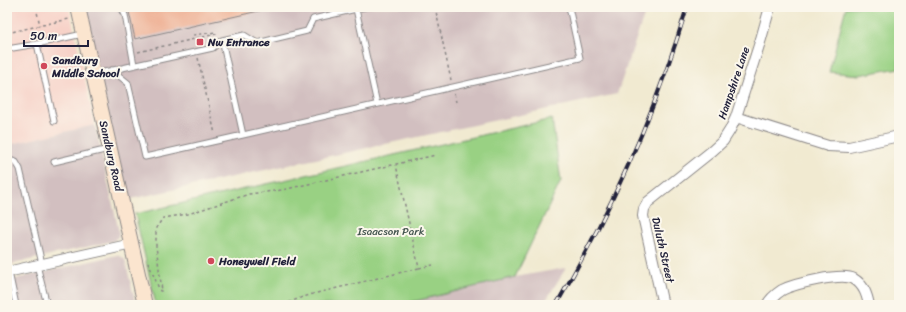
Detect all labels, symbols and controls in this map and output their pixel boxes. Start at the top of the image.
scale bar [24,22,88,48]
text: 50 m [30,25,57,47]
place label: Nw Entrance [207,33,270,52]
marker: Nw Entrance [195,37,205,47]
street label: Hampshire Lane [713,44,755,122]
place label: Sandburg Middle School [51,51,120,83]
marker: Sandburg Middle School [39,61,49,71]
street label: Sandburg Road [94,119,129,195]
street label: Duluth Street [646,215,680,285]
park label: Isaacson Park [356,222,425,241]
place label: Honeywell Field [218,252,297,271]
marker: Honeywell Field [206,256,216,266]

